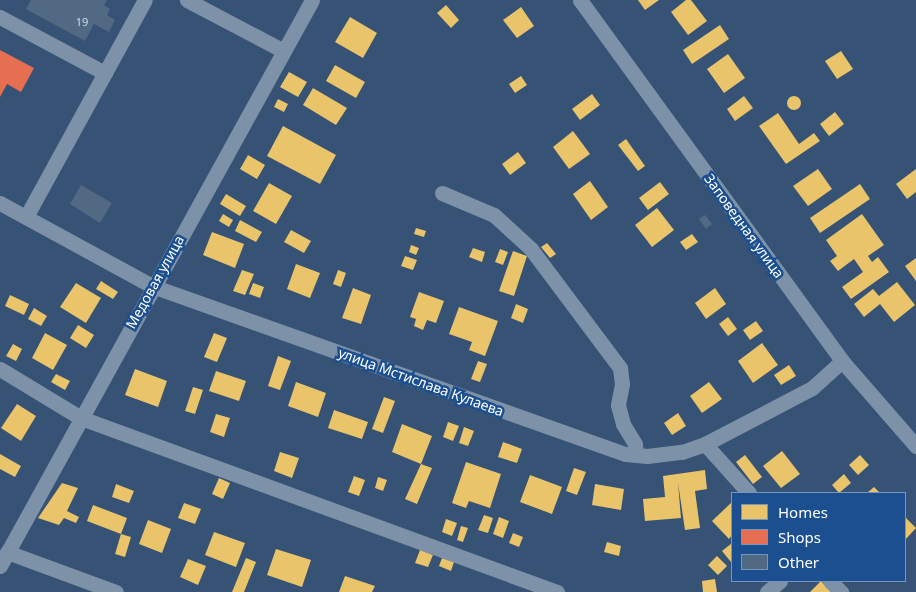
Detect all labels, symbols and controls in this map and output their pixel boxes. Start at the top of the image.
house number: 19 [76,15,88,29]
street label: Заповедная улица [701,171,787,281]
street label: Медовая улица [122,232,188,332]
street label: улица Мстислава Кулаева [336,344,506,420]
legend [731,492,906,582]
text: Homes [778,502,828,522]
text: Shops [778,527,821,547]
text: Other [778,552,819,572]

